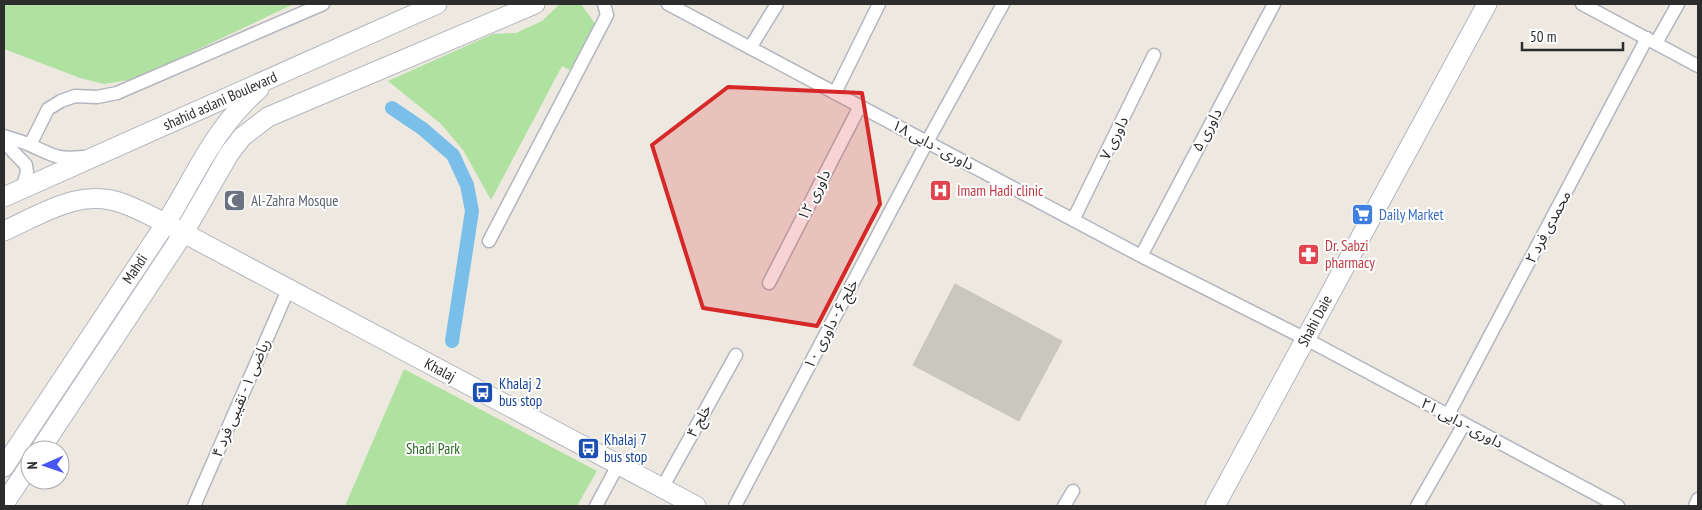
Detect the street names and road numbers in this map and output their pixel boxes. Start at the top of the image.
street label: shahid aslani Boulevard [160,67,280,134]
street label: داوری ۵ [1187,105,1226,155]
street label: داوری ۷ [1095,113,1132,163]
street label: داوری - دایی ۱۸ [889,115,978,174]
street label: داوری ۱۲ [793,166,834,223]
street label: محمدی فرد ۲ [1520,187,1575,266]
street label: Mahdi [118,250,151,287]
street label: خلج ۶ - داوری ۱۰ [799,275,865,373]
street label: Shahi Daie [1293,292,1336,350]
street label: ریاضی ۱ - نقیبی فرد ۴ [207,335,274,460]
street label: Khalaj [421,353,459,386]
street label: داوری - دایی ۲۱ [1418,393,1507,452]
street label: خلج ۴ [682,401,718,442]

